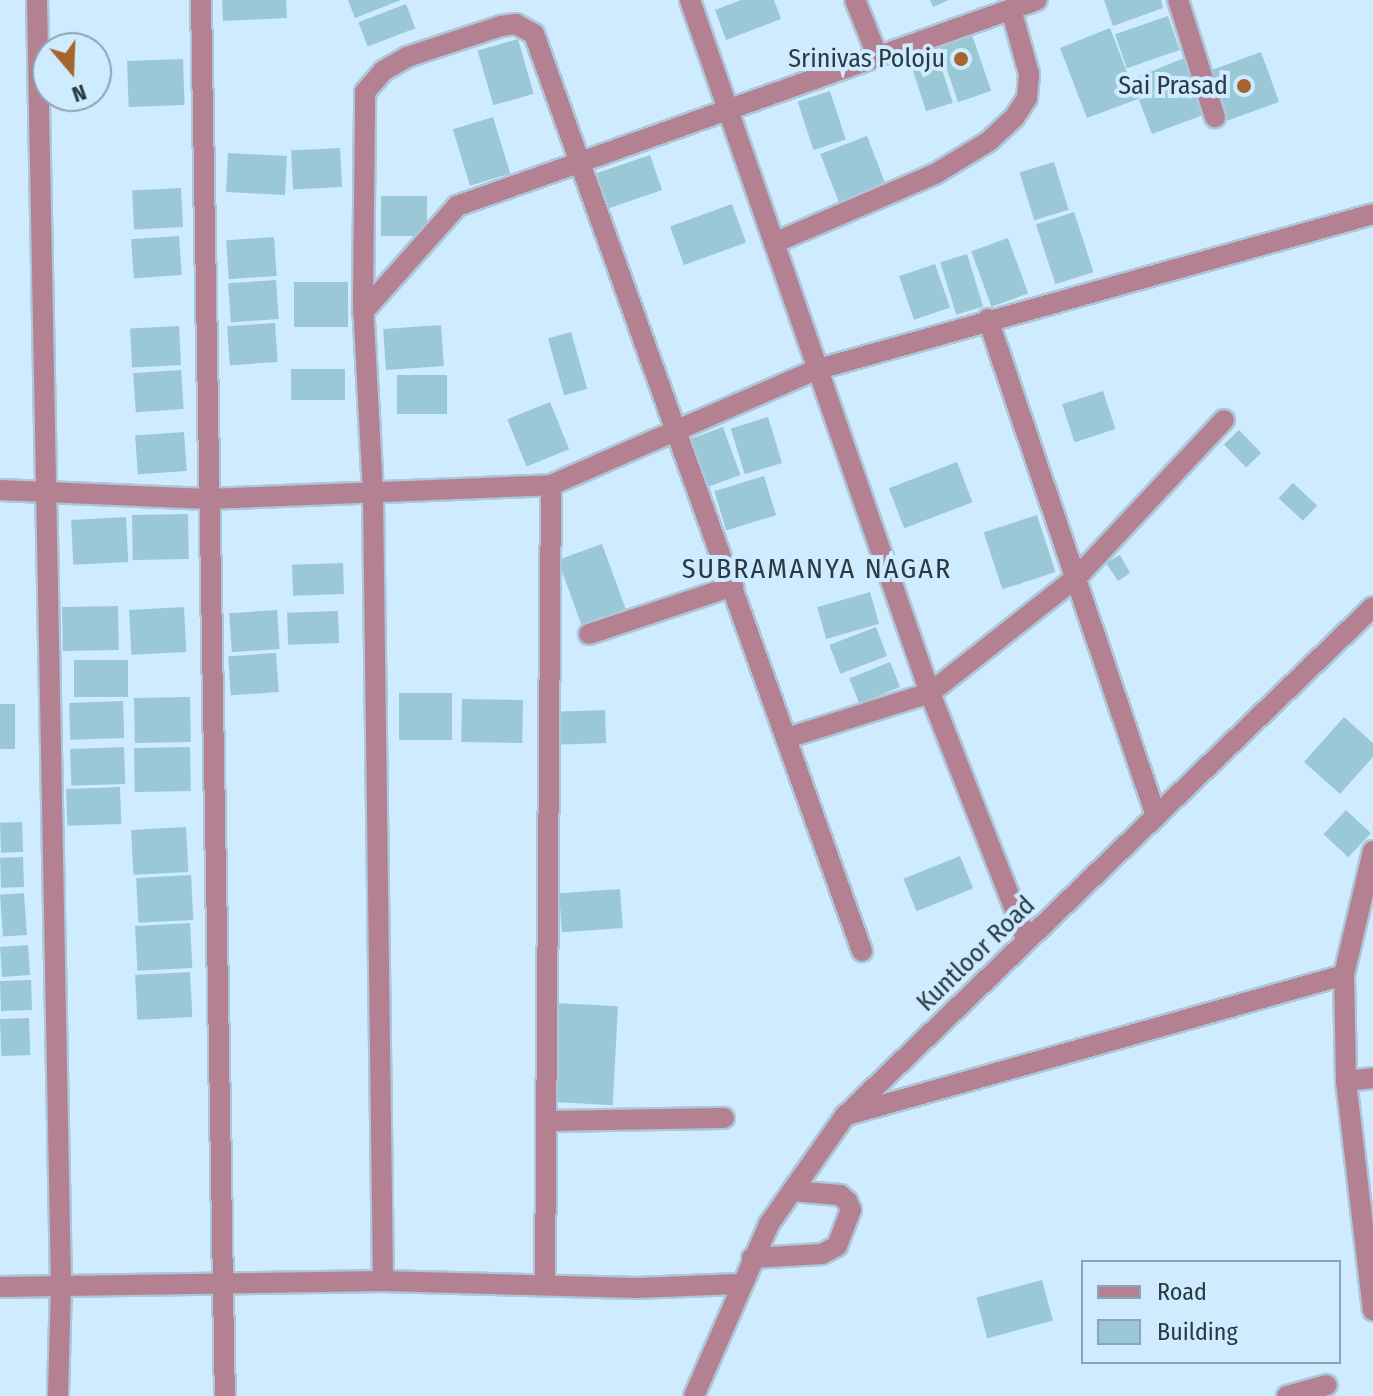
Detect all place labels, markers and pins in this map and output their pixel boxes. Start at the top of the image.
place label: Srinivas Poloju [788,43,945,75]
marker: Srinivas Poloju [952,50,970,68]
place label: Sai Prasad [1118,70,1228,102]
marker: Sai Prasad [1235,77,1253,95]

